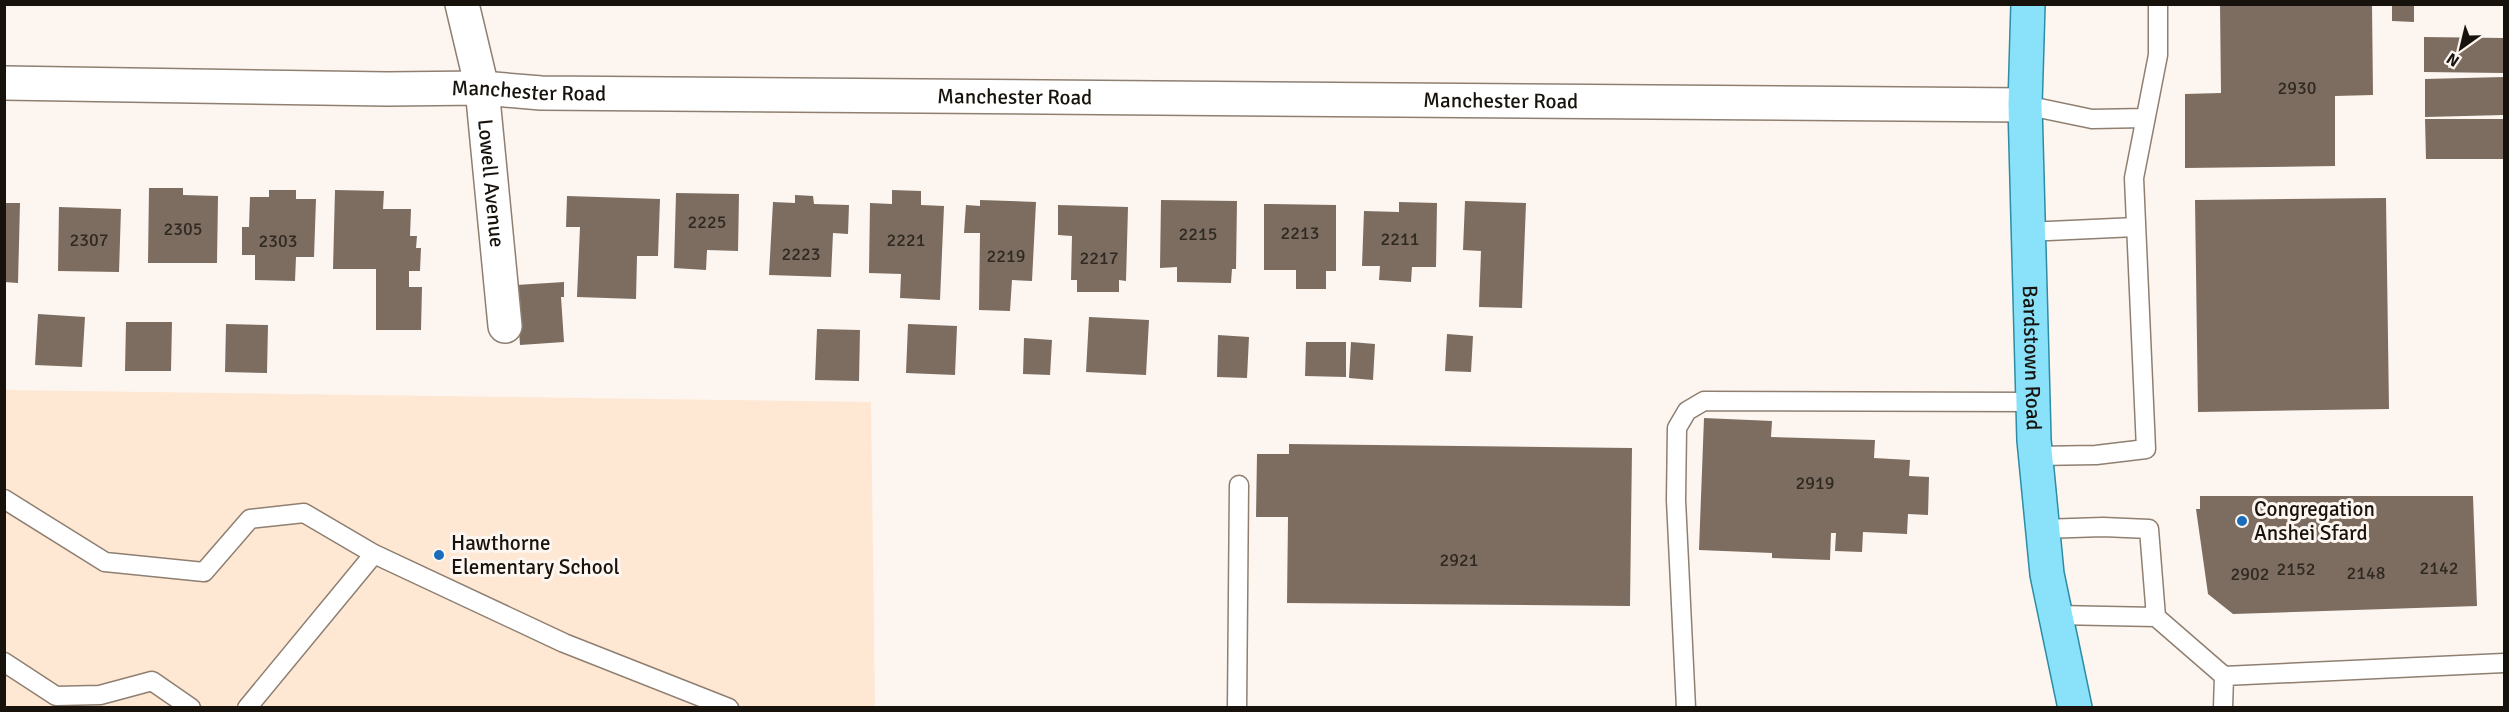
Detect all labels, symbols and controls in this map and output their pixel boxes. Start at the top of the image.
north arrow [2431,18,2491,78]
text: N [2443,48,2463,71]
street label: Manchester Road [451,75,606,107]
house number: 2930 [2278,77,2316,99]
street label: Manchester Road [937,83,1092,110]
street label: Manchester Road [1423,87,1578,114]
street label: Lowell Avenue [472,118,510,249]
house number: 2225 [688,211,726,233]
house number: 2305 [164,218,202,240]
house number: 2213 [1281,222,1319,244]
house number: 2215 [1179,223,1217,245]
house number: 2211 [1381,228,1419,250]
house number: 2307 [70,229,108,251]
house number: 2221 [887,229,925,251]
house number: 2303 [259,230,297,252]
house number: 2223 [782,243,820,265]
house number: 2219 [987,245,1025,267]
house number: 2217 [1080,247,1118,269]
street label: Bardstown Road [2017,285,2047,431]
house number: 2919 [1796,472,1834,494]
place label: Congregation Anshei Sfard [2254,496,2375,546]
marker: Congregation Anshei Sfard [2235,514,2249,528]
place label: Hawthorne Elementary School [451,530,620,580]
marker: Hawthorne Elementary School [432,548,446,562]
house number: 2921 [1440,549,1478,571]
house number: 2142 [2420,557,2458,579]
house number: 2152 [2277,558,2315,580]
house number: 2148 [2347,562,2385,584]
house number: 2902 [2231,563,2269,585]

